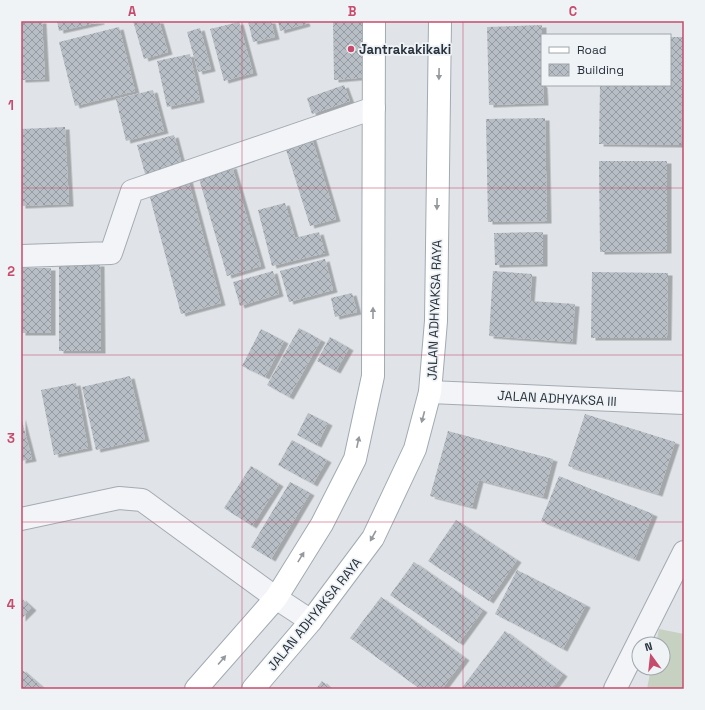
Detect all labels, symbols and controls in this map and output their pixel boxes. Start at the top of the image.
text: A [128,3,137,20]
text: B [348,3,357,20]
text: C [569,3,577,20]
legend [541,34,671,86]
place label: Jantrakakikaki [359,41,451,58]
text: Road [577,42,606,58]
marker: Jantrakakikaki [346,44,356,54]
text: Building [577,62,624,78]
one-way arrow [436,68,442,81]
text: 1 [8,97,14,114]
one-way arrow [434,198,440,211]
street label: JALAN ADHYAKSA RAYA [424,239,445,381]
text: 2 [7,263,15,280]
one-way arrow [370,306,376,319]
street label: JALAN ADHYAKSA III [497,387,617,410]
one-way arrow [420,411,426,423]
text: 3 [7,430,15,447]
one-way arrow [356,435,362,448]
one-way arrow [370,530,377,542]
one-way arrow [297,552,305,562]
street label: JALAN ADHYAKSA RAYA [263,554,365,674]
text: 4 [7,596,15,613]
north arrow [631,636,671,676]
text: N [643,639,654,654]
one-way arrow [217,654,226,665]

